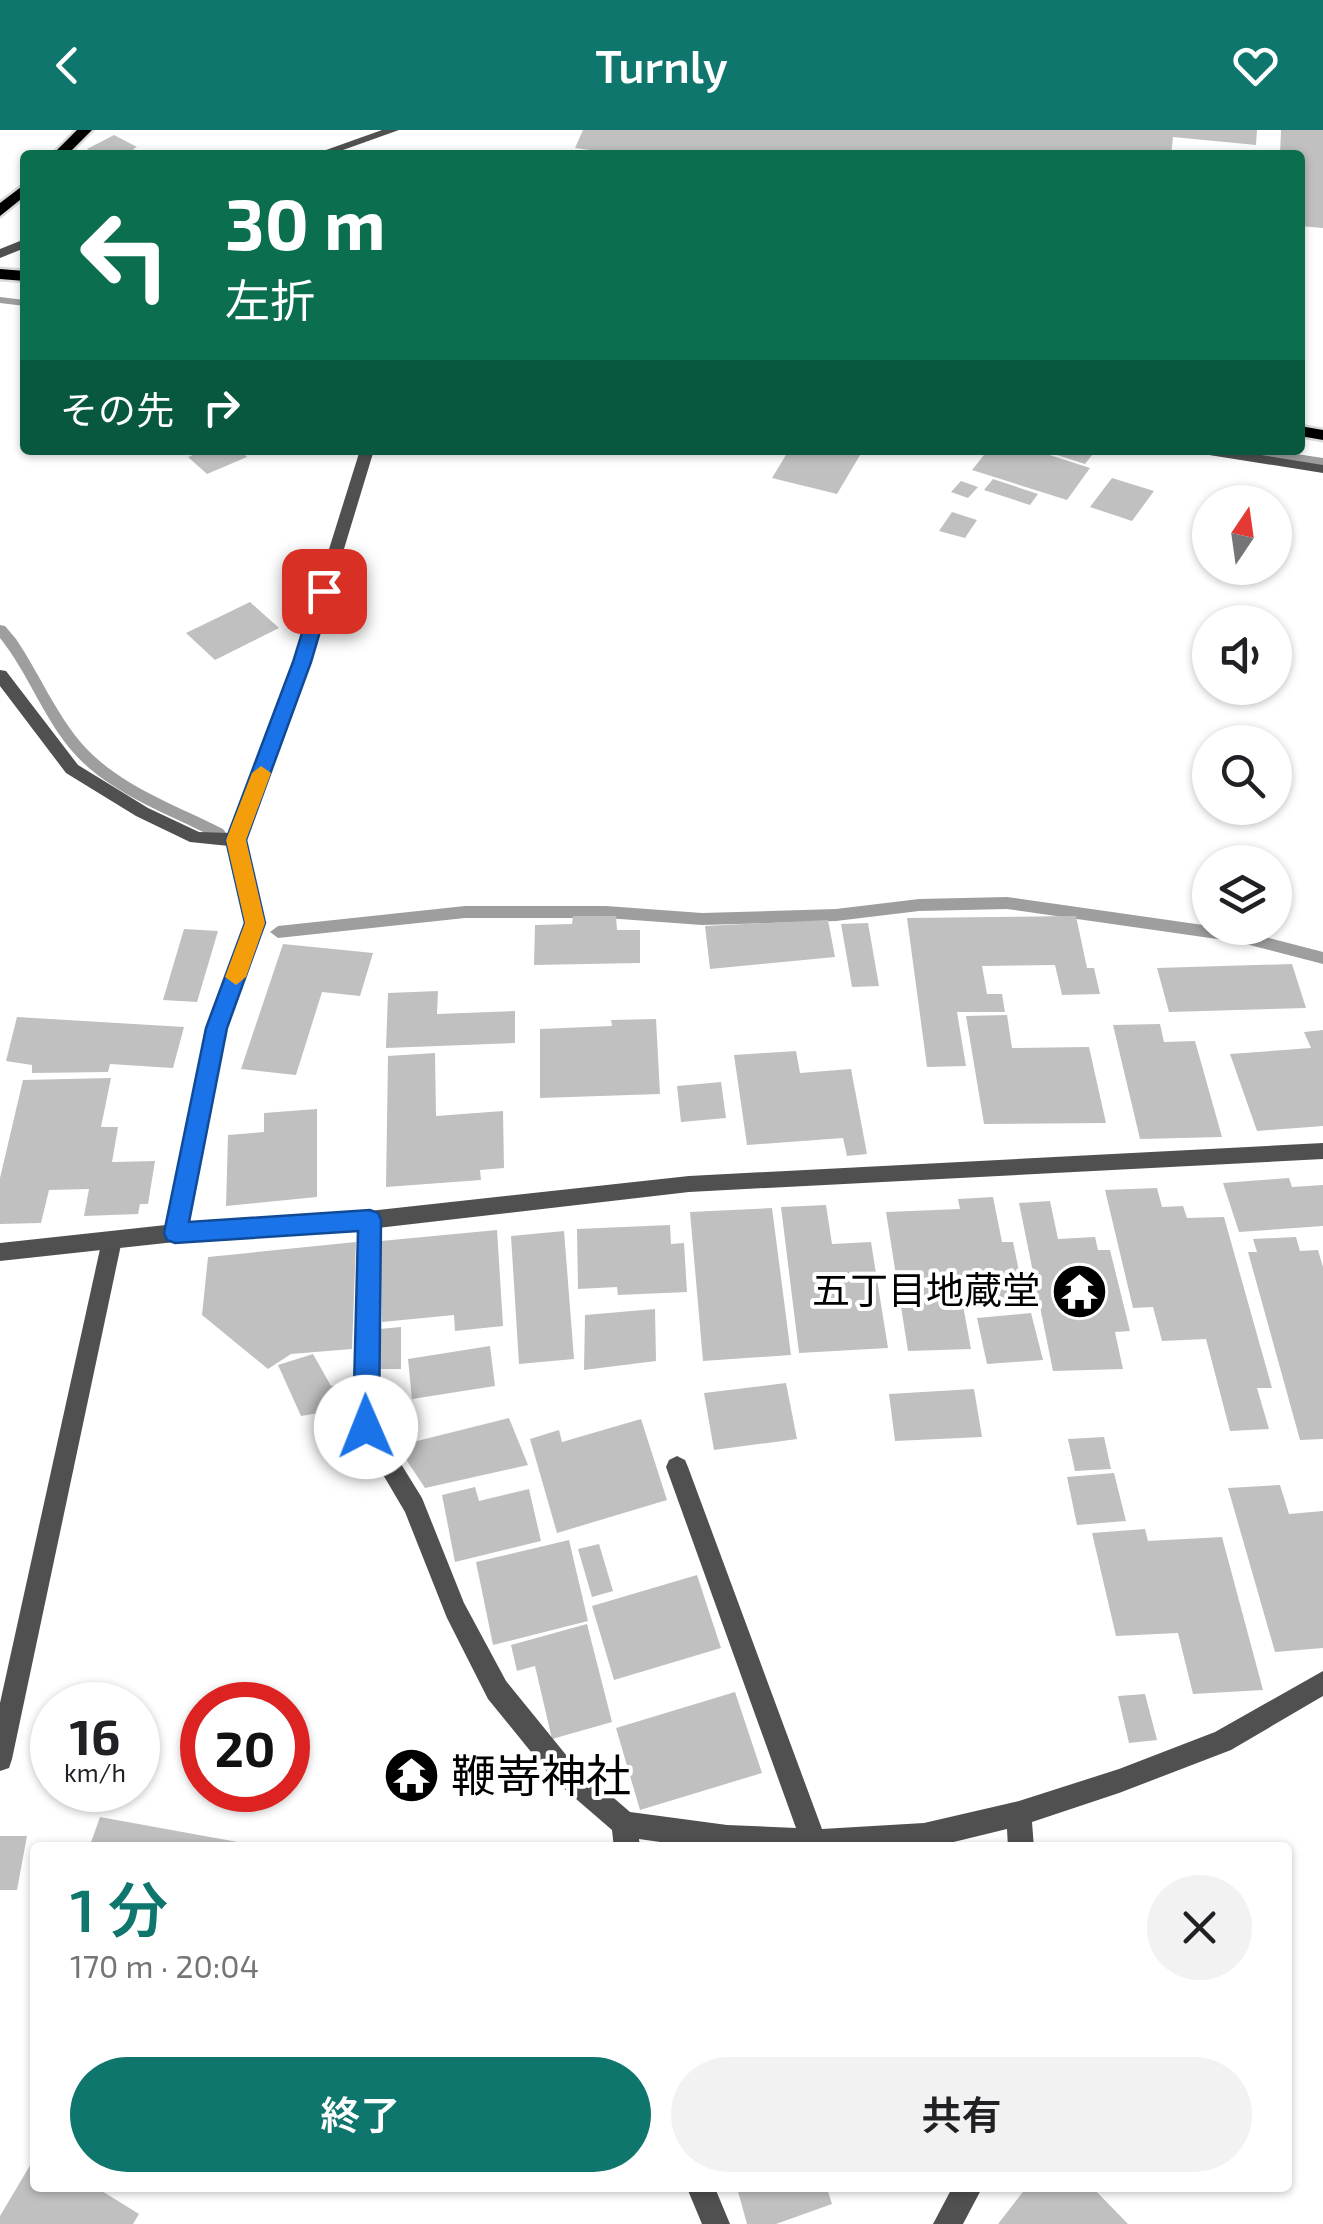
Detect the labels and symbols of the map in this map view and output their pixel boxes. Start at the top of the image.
north arrow [1192,485,1292,585]
pin [282,549,367,634]
temple icon: 五丁目地蔵堂 [1049,1261,1109,1321]
place label: 五丁目地蔵堂 [812,1266,1040,1312]
position arrow [314,1375,418,1479]
speed limit sign: 20 [180,1682,310,1812]
temple icon: 鞭嵜神社 [382,1746,442,1806]
place label: 鞭嵜神社 [451,1747,631,1801]

